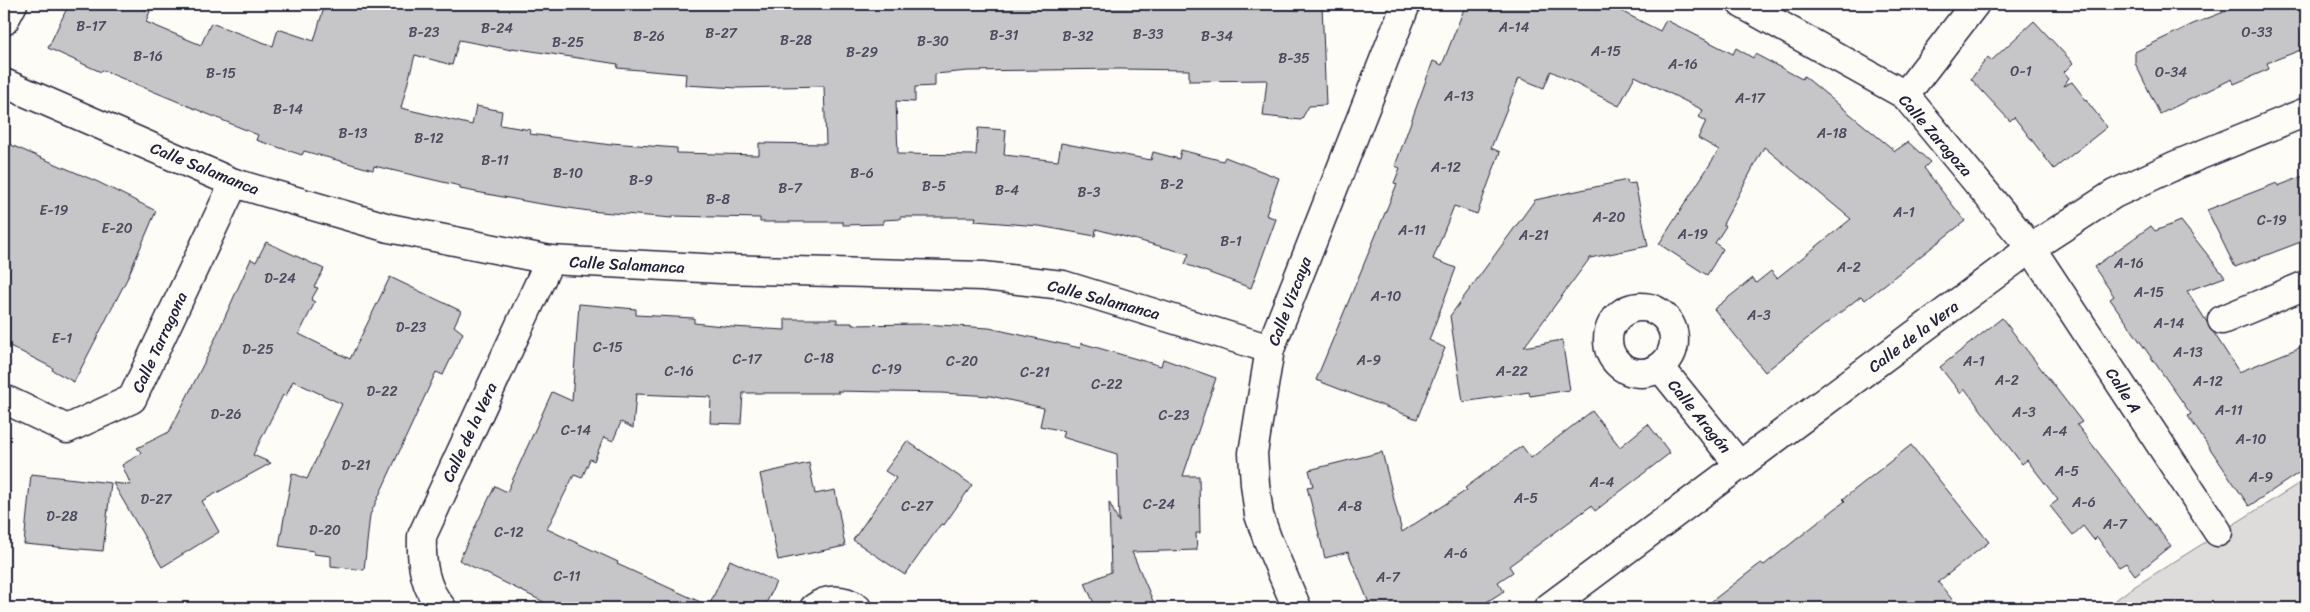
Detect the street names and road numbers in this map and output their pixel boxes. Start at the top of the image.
street label: Calle Zaragoza [1891,87,1980,183]
street label: Calle Salamanca [146,133,264,203]
street label: Calle Salamanca [569,247,685,282]
street label: Calle Vizcaya [1259,251,1320,350]
street label: Calle Salamanca [1045,271,1163,328]
street label: Calle Tarragona [123,287,196,398]
street label: Calle de la Vera [1862,292,1965,380]
street label: Calle A [2098,361,2149,419]
street label: Calle Aragón [1660,372,1739,460]
street label: Calle de la Vera [434,377,505,487]

